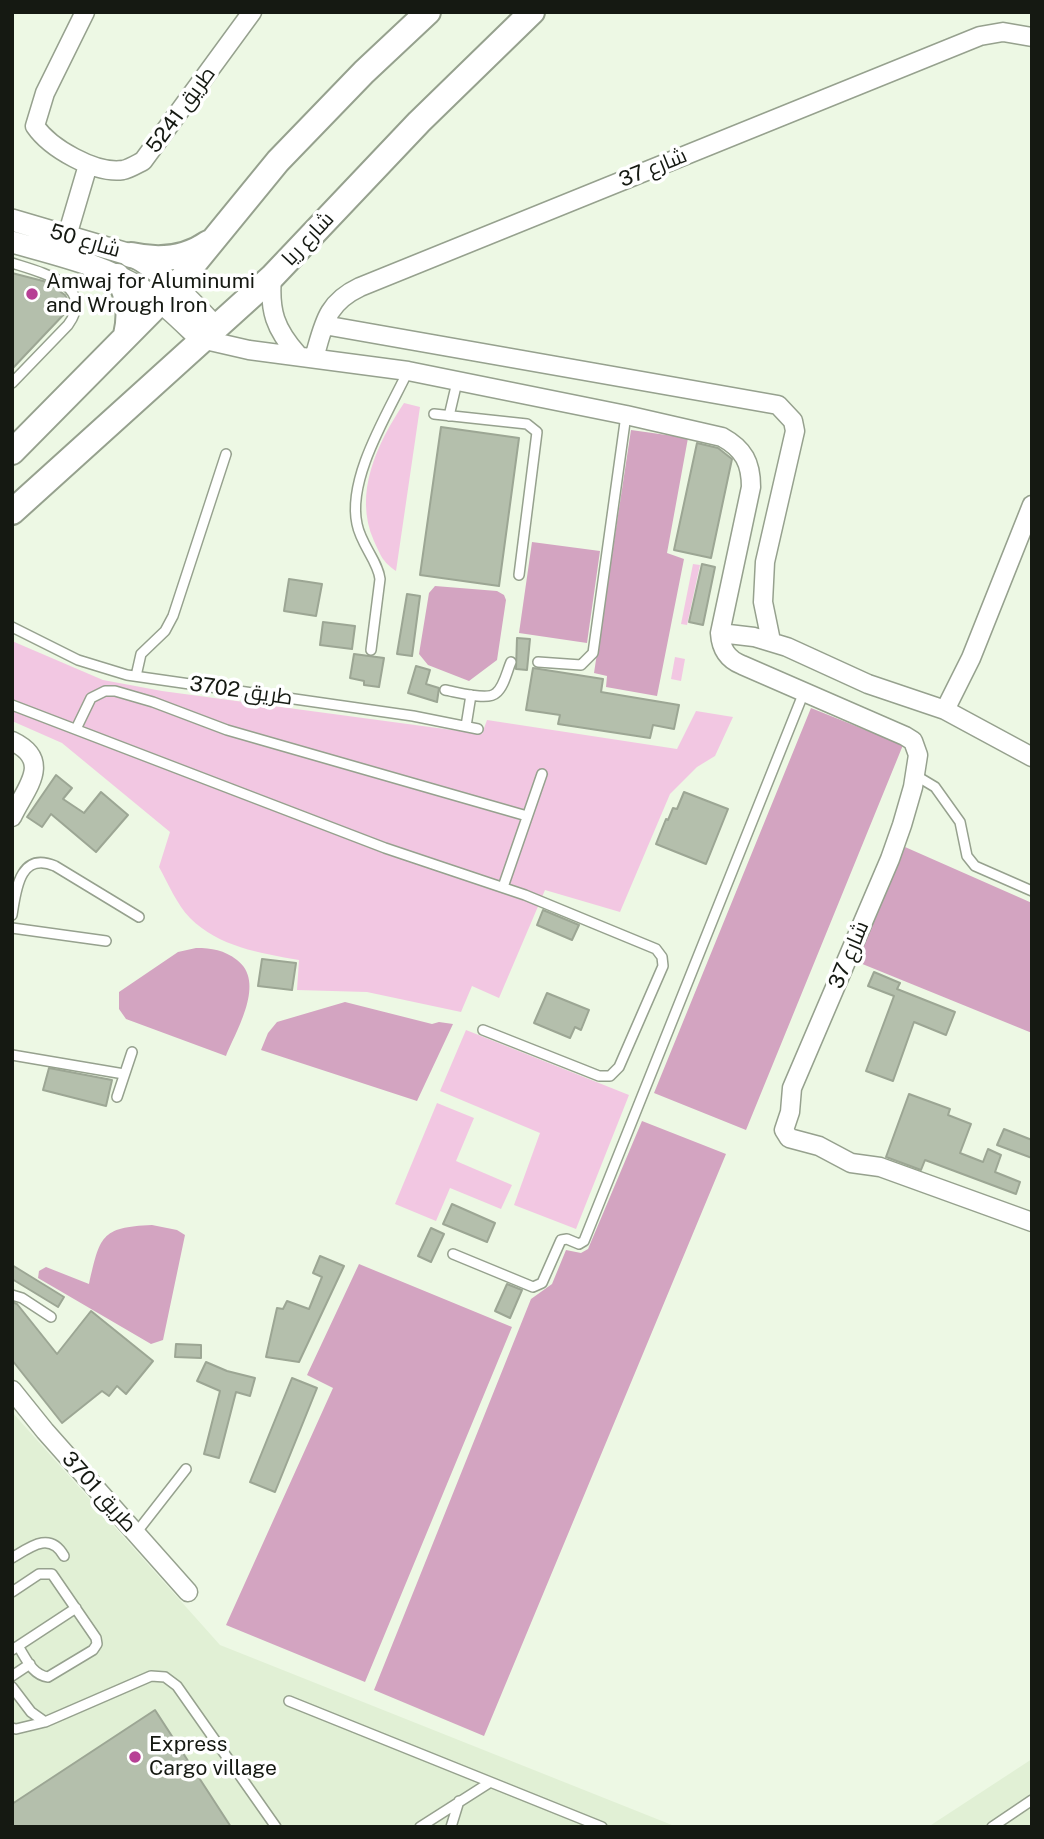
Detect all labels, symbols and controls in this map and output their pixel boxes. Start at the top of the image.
street label: طريق 5241 [141,62,221,158]
street label: شارع 37 [615,143,691,193]
street label: شارع ريا [277,207,339,271]
street label: شارع 50 [47,219,123,263]
place label: Amwaj for Aluminumi and Wrough Iron [46,269,255,319]
marker: Amwaj for Aluminumi and Wrough Iron [24,286,40,302]
street label: طريق 3702 [188,671,294,711]
street label: شارع 37 [823,917,875,993]
street label: طريق 3701 [56,1447,142,1537]
place label: Express Cargo village [149,1732,277,1782]
marker: Express Cargo village [127,1749,143,1765]

